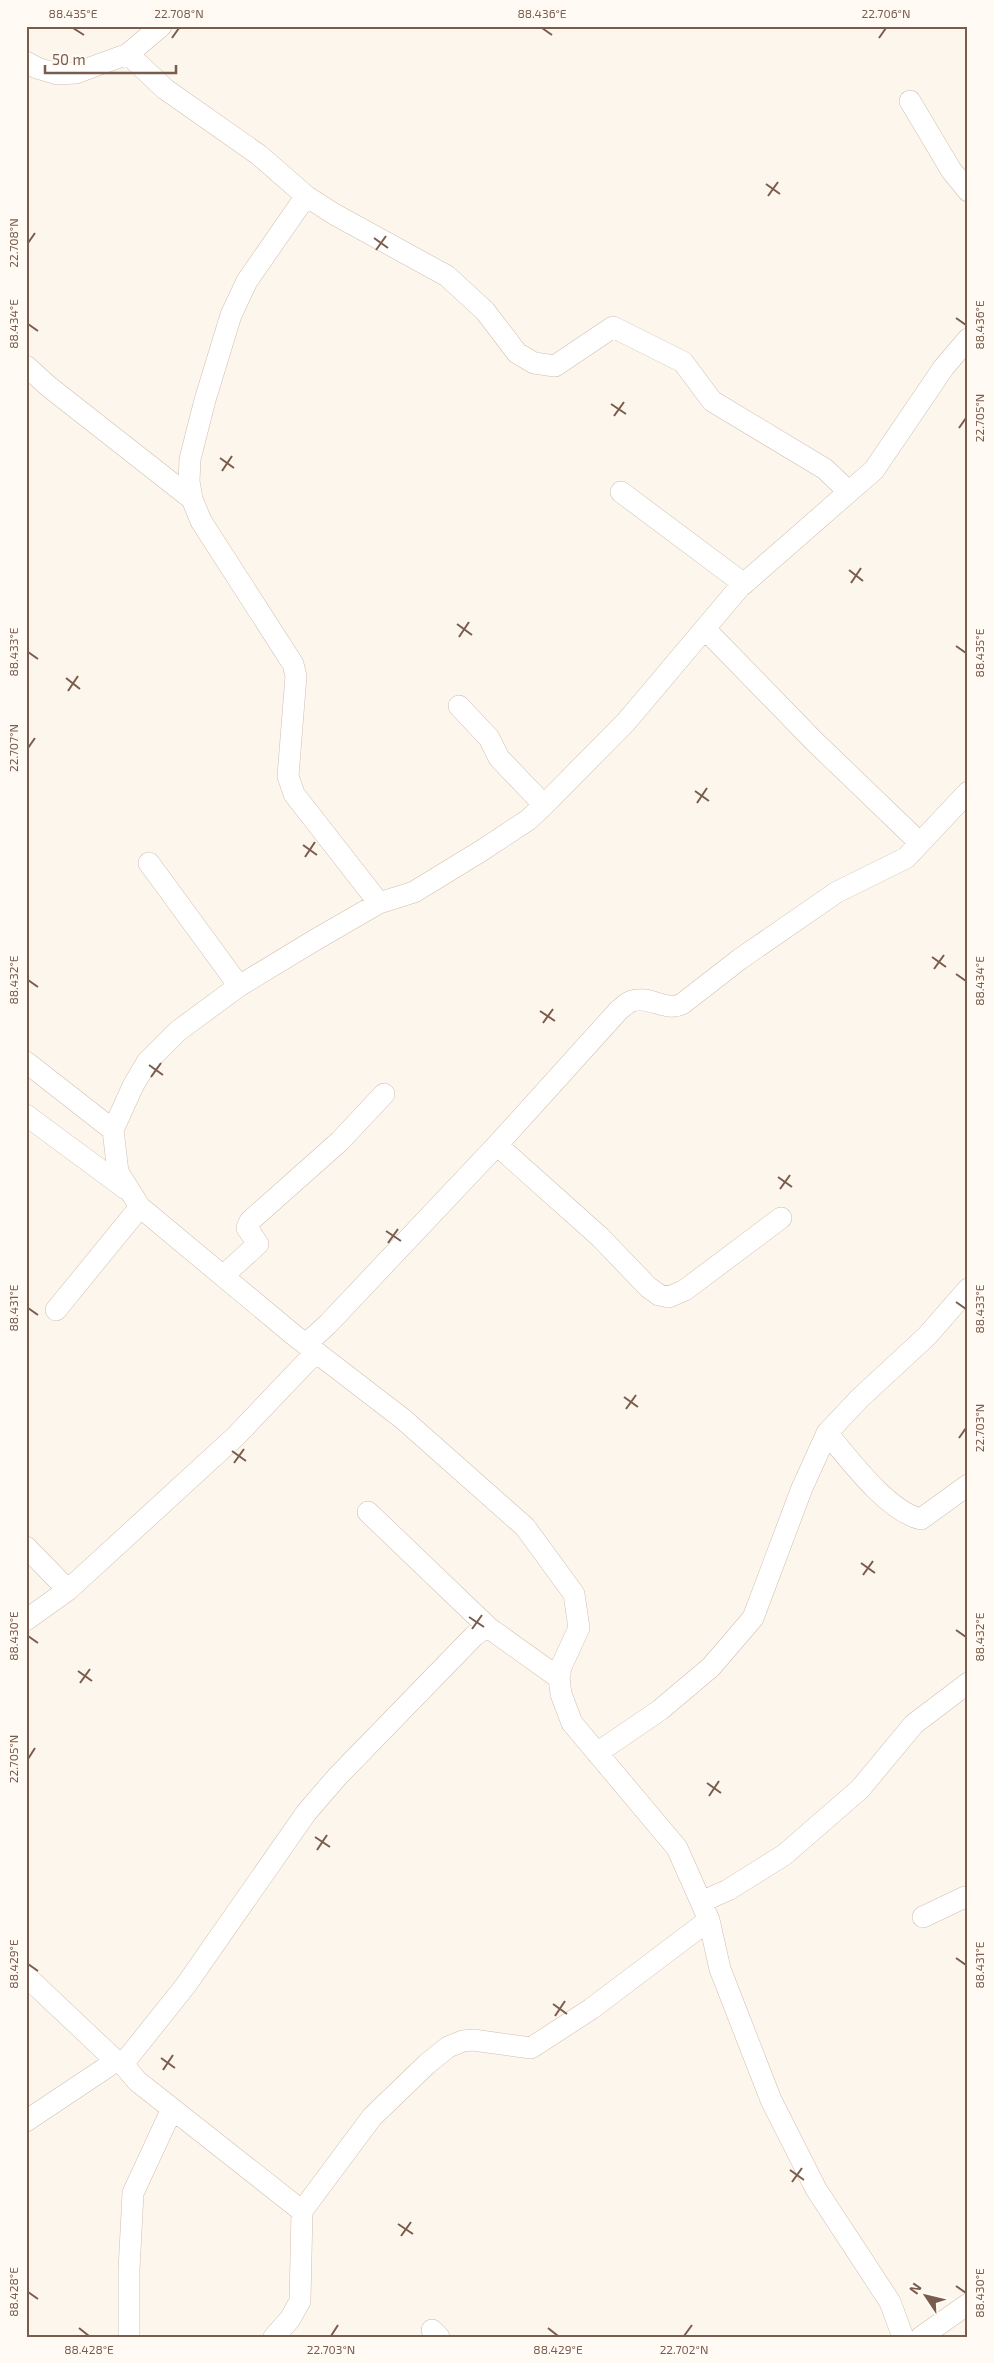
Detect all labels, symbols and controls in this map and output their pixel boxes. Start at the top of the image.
text: 88.435°E [49,6,98,20]
text: 22.708°N [154,6,204,20]
text: 88.436°E [517,6,567,20]
text: 22.706°N [862,6,910,20]
scale bar [45,42,176,74]
text: 50 m [52,50,86,68]
text: 22.708°N [6,218,20,268]
text: 88.434°E [6,299,20,349]
text: 88.436°E [972,300,986,350]
text: 22.705°N [972,394,986,442]
text: 88.433°E [6,627,20,677]
text: 88.435°E [972,628,986,677]
text: 22.707°N [6,724,20,772]
text: 88.432°E [6,955,20,1005]
text: 88.434°E [972,956,986,1006]
text: 88.431°E [6,1284,20,1332]
text: 88.433°E [972,1284,986,1334]
text: 22.703°N [972,1404,986,1452]
text: 88.430°E [6,1611,20,1661]
text: 88.432°E [972,1612,986,1662]
text: 22.705°N [6,1735,20,1783]
text: 88.429°E [6,1939,20,1989]
text: 88.431°E [972,1941,986,1989]
text: 88.428°E [6,2267,20,2317]
text: 88.430°E [972,2268,986,2318]
north arrow [902,2270,952,2320]
text: N [905,2279,925,2297]
text: 88.428°E [64,2342,114,2356]
text: 22.703°N [307,2342,355,2356]
text: 88.429°E [533,2342,583,2356]
text: 22.702°N [660,2342,708,2356]

